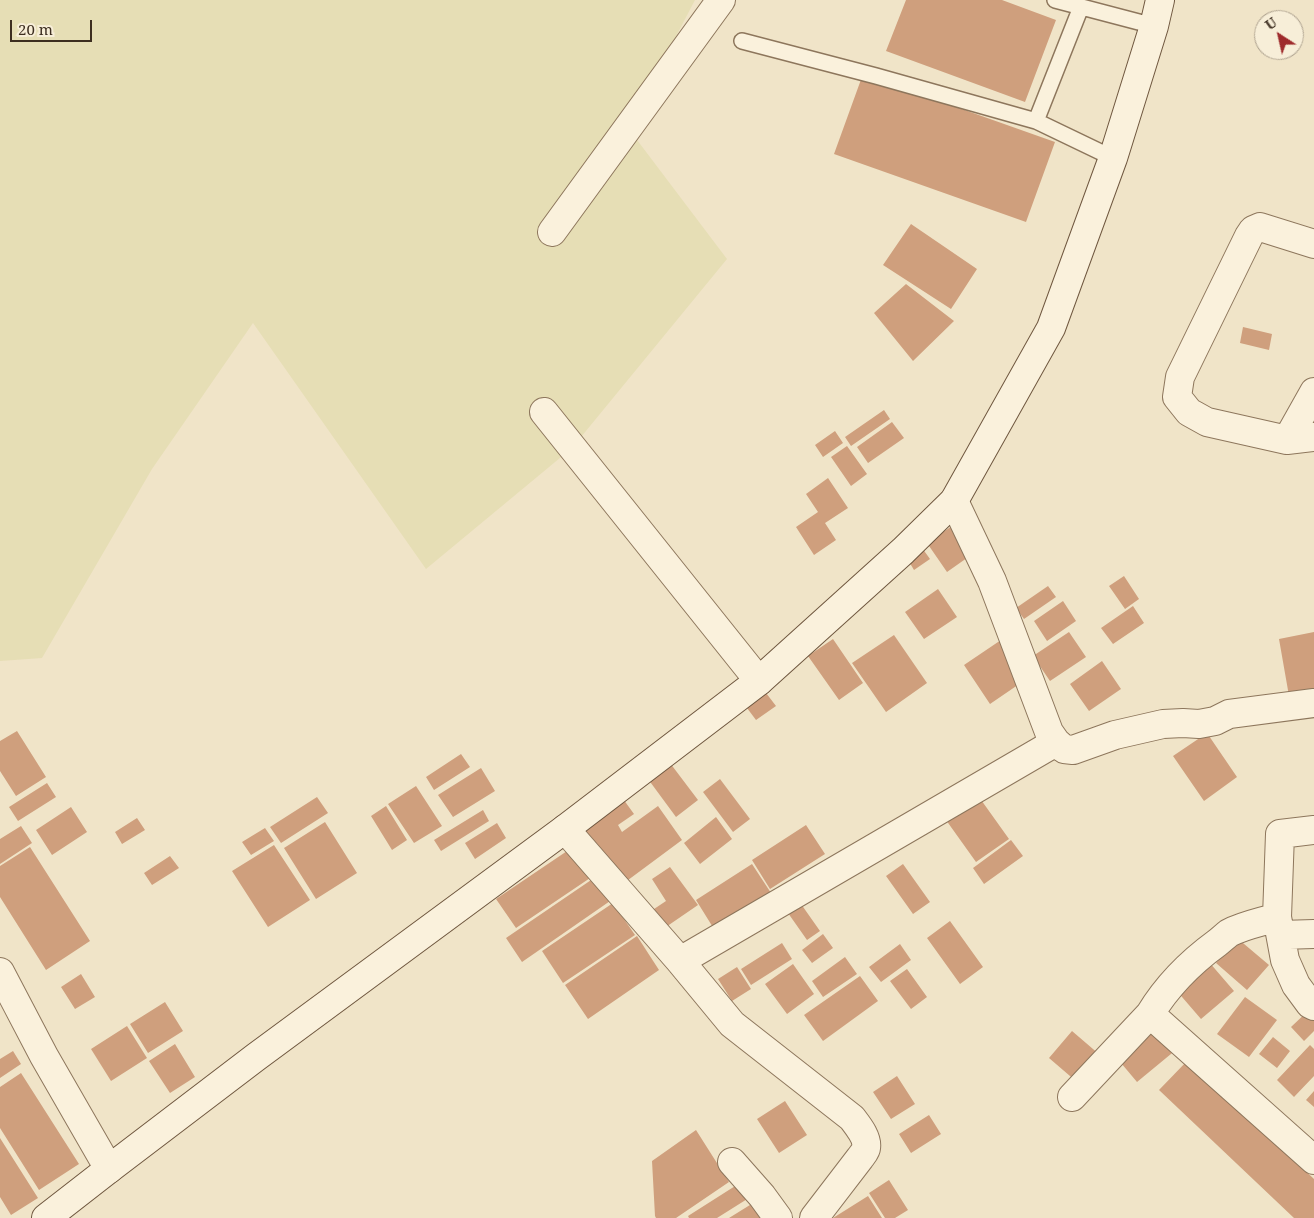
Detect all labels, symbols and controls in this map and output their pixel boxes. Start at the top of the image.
scale bar [12,10,95,42]
north arrow [1254,10,1304,60]
text: U [1261,12,1280,34]
text: 20 m [18,19,53,39]

